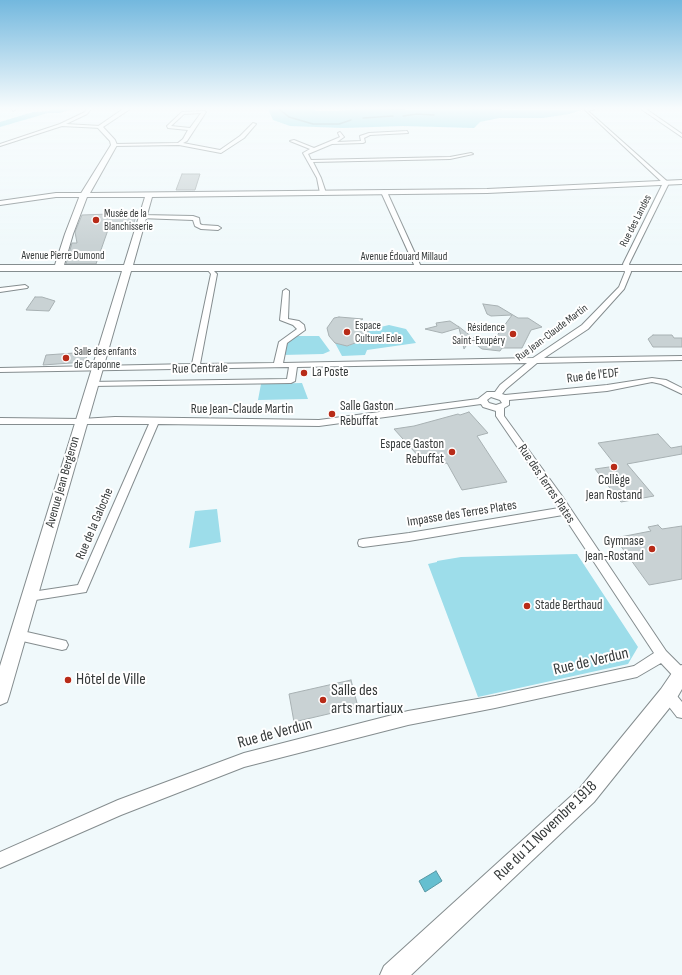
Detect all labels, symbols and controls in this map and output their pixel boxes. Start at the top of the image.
street label: Rue des Landes [617,193,655,249]
place label: Musée de la Blanchisserie [104,207,153,233]
marker: Musée de la Blanchisserie [91,215,101,225]
street label: Avenue Pierre Dumond [22,249,104,263]
street label: Avenue Édouard Millaud [361,250,447,264]
street label: Rue Jean-Claude Martin [513,302,591,364]
place label: Espace Culturel Eole [355,319,402,345]
place label: Résidence Saint-Exupéry [452,321,505,347]
marker: Espace Culturel Eole [342,327,352,337]
marker: Résidence Saint-Exupéry [508,329,518,339]
place label: Salle des enfants de Craponne [74,345,136,371]
marker: Salle des enfants de Craponne [61,353,71,363]
street label: Rue Centrale [172,361,228,377]
place label: La Poste [312,365,349,381]
street label: Rue de l'EDF [566,365,620,387]
marker: La Poste [299,368,309,378]
place label: Salle Gaston Rebuffat [340,399,394,430]
street label: Rue Jean-Claude Martin [191,402,293,418]
marker: Salle Gaston Rebuffat [327,409,337,419]
street label: Avenue Jean Bergeron [43,435,83,529]
place label: Espace Gaston Rebuffat [380,437,444,468]
street label: Rue des Terres Plates [514,442,578,526]
marker: Espace Gaston Rebuffat [447,447,457,457]
marker: Collège Jean Rostand [609,462,619,472]
place label: Collège Jean Rostand [586,473,642,504]
street label: Rue de la Galoche [73,486,117,562]
street label: Impasse des Terres Plates [406,498,518,530]
place label: Gymnase Jean-Rostand [585,534,644,565]
marker: Gymnase Jean-Rostand [647,544,657,554]
place label: Stade Berthaud [535,598,602,614]
marker: Stade Berthaud [522,601,532,611]
street label: Rue de Verdun [552,644,630,680]
place label: Hôtel de Ville [76,670,146,690]
marker: Hôtel de Ville [63,675,73,685]
place label: Salle des arts martiaux [331,681,403,719]
marker: Salle des arts martiaux [318,695,328,705]
street label: Rue de Verdun [236,715,314,753]
street label: Rue du 11 Novembre 1918 [491,777,601,885]

